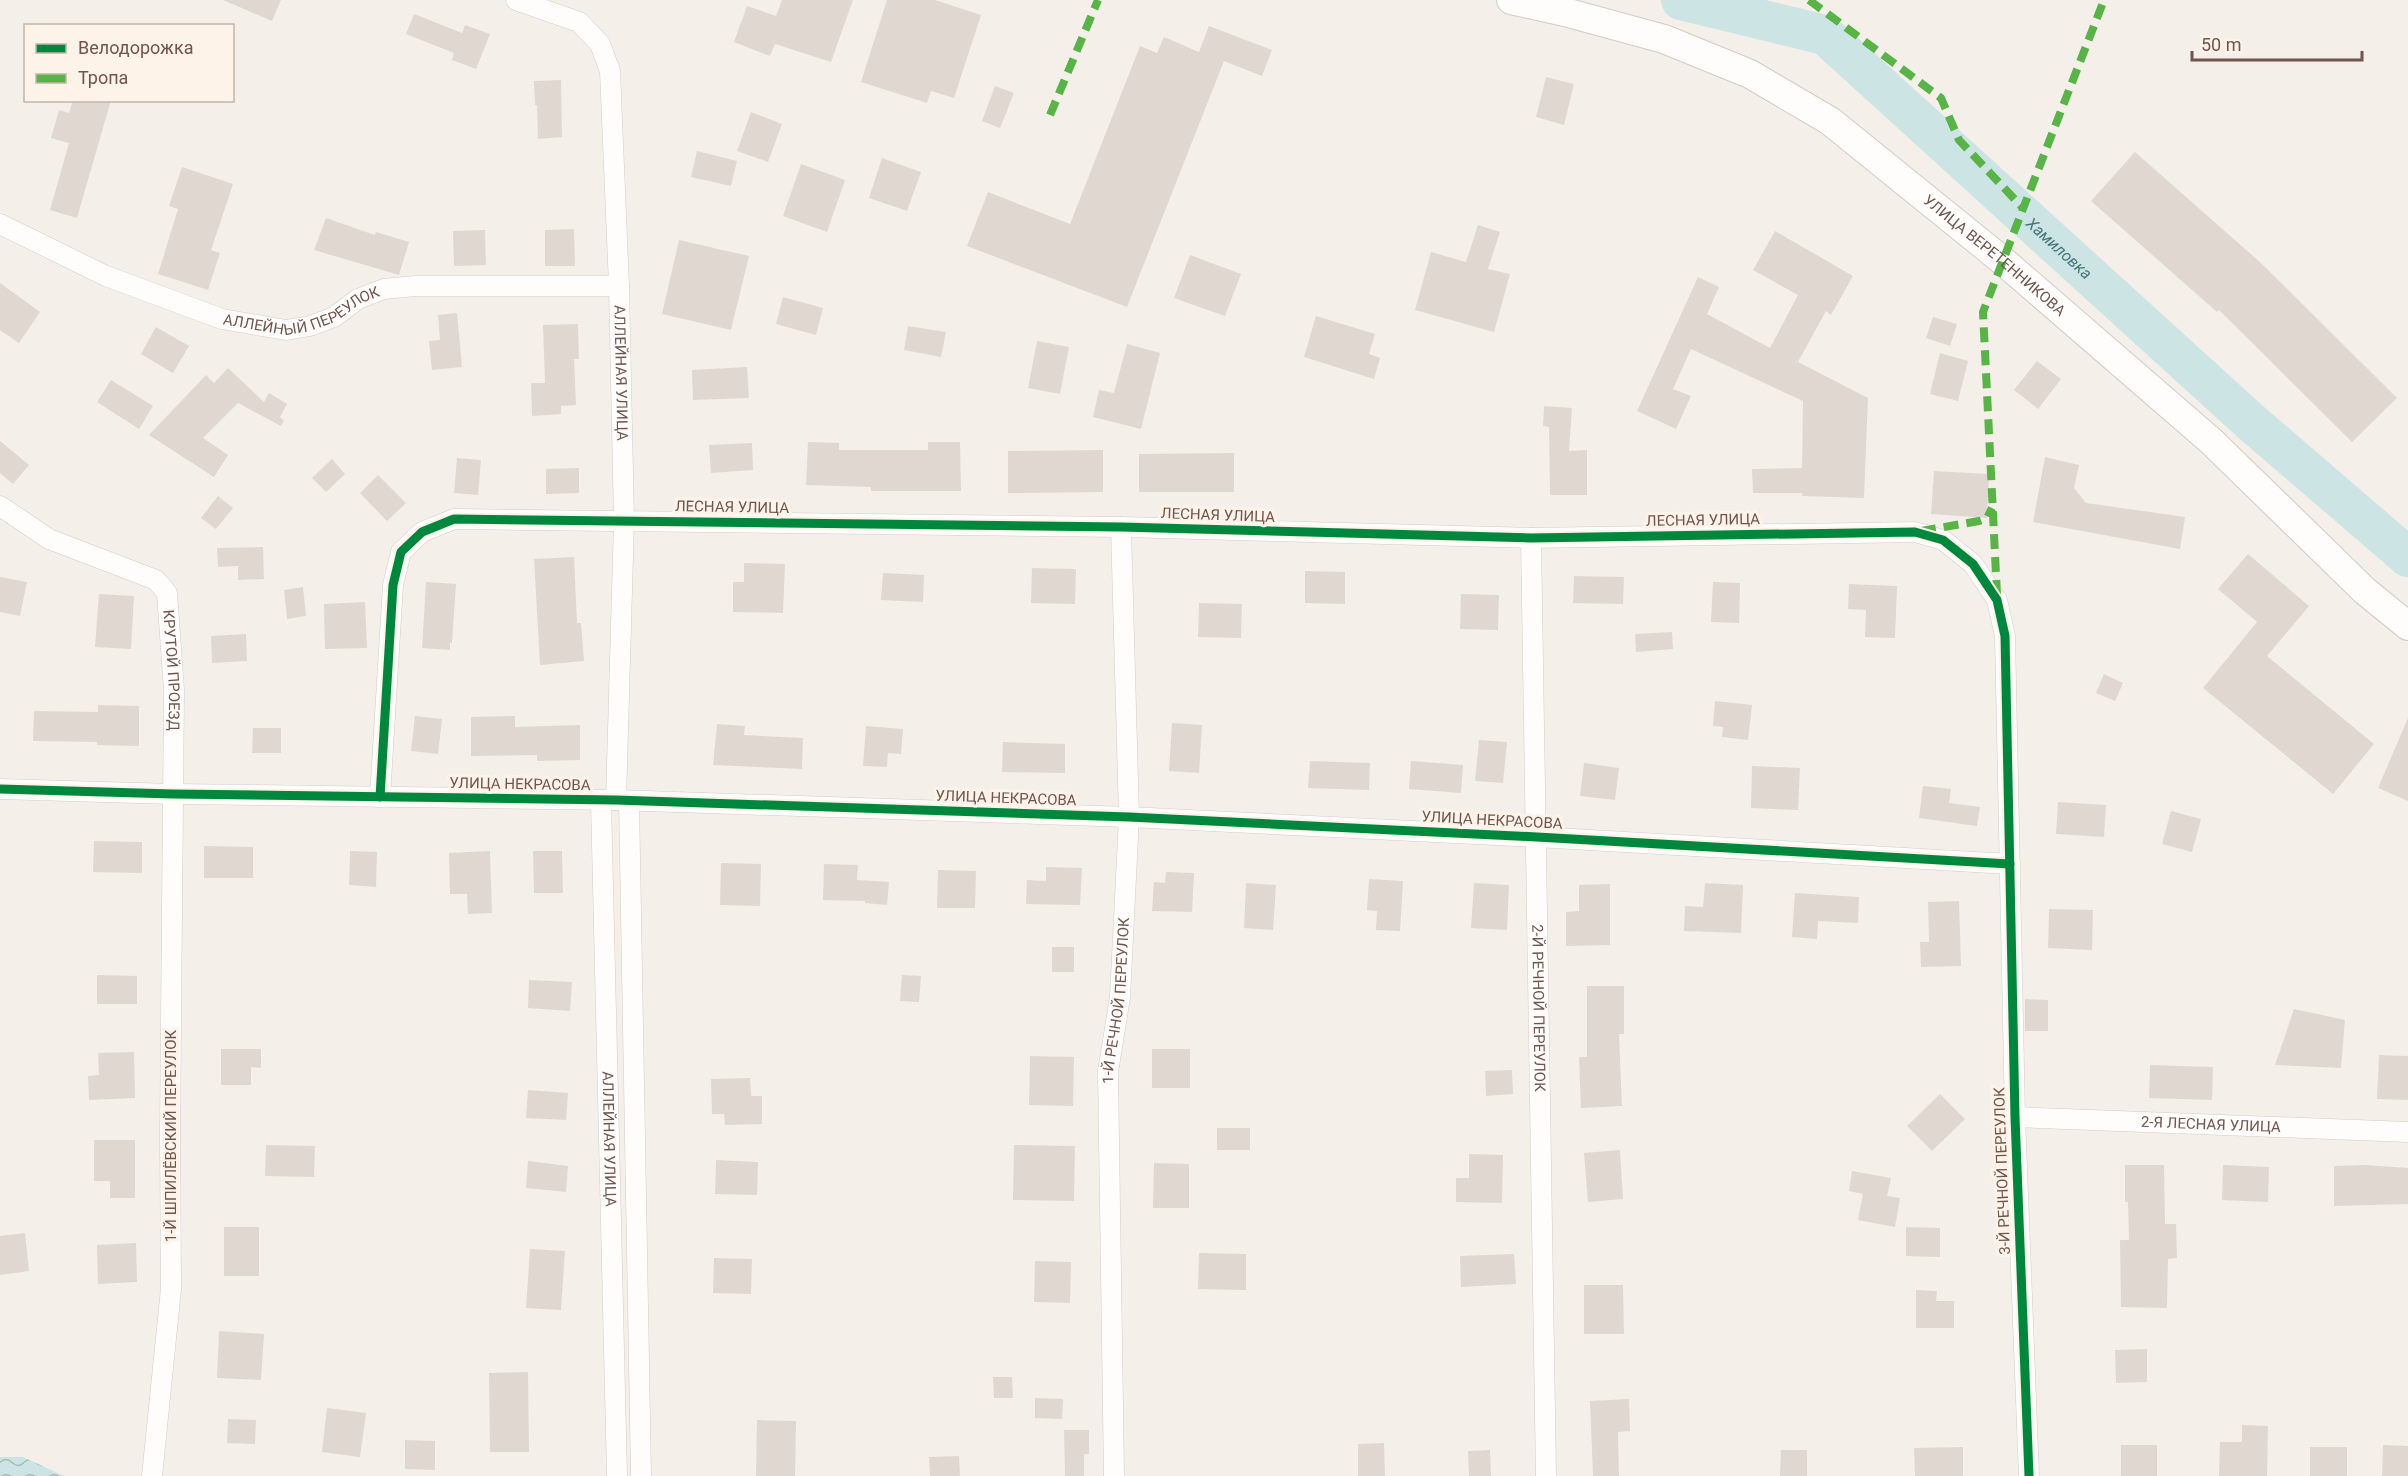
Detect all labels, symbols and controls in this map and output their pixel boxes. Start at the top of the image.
legend [24,24,234,102]
scale bar [2192,24,2362,62]
text: 50 m [2201,34,2241,55]
text: Велодорожка [78,37,193,58]
text: Тропа [78,67,128,88]
street label: УЛИЦА ВЕРЕТЕННИКОВА [1920,191,2069,320]
water label: Хамиловка [2022,213,2096,283]
street label: АЛЛЕЙНЫЙ ПЕРЕУЛОК [222,283,382,339]
street label: АЛЛЕЙНАЯ УЛИЦА [610,305,631,441]
street label: ЛЕСНАЯ УЛИЦА [675,497,789,517]
street label: ЛЕСНАЯ УЛИЦА [1161,504,1276,526]
street label: ЛЕСНАЯ УЛИЦА [1646,510,1760,530]
street label: КРУТОЙ ПРОЕЗД [159,609,183,731]
street label: УЛИЦА НЕКРАСОВА [449,774,591,794]
street label: УЛИЦА НЕКРАСОВА [935,787,1077,809]
street label: УЛИЦА НЕКРАСОВА [1421,807,1563,833]
street label: 1-Й РЕЧНОЙ ПЕРЕУЛОК [1099,916,1133,1084]
street label: 2-Й РЕЧНОЙ ПЕРЕУЛОК [1528,924,1549,1092]
street label: 1-Й ШПИЛЁВСКИЙ ПЕРЕУЛОК [162,1029,180,1242]
street label: АЛЛЕЙНАЯ УЛИЦА [598,1071,620,1207]
street label: 3-Й РЕЧНОЙ ПЕРЕУЛОК [1990,1087,2014,1255]
street label: 2-Я ЛЕСНАЯ УЛИЦА [2141,1113,2281,1136]

